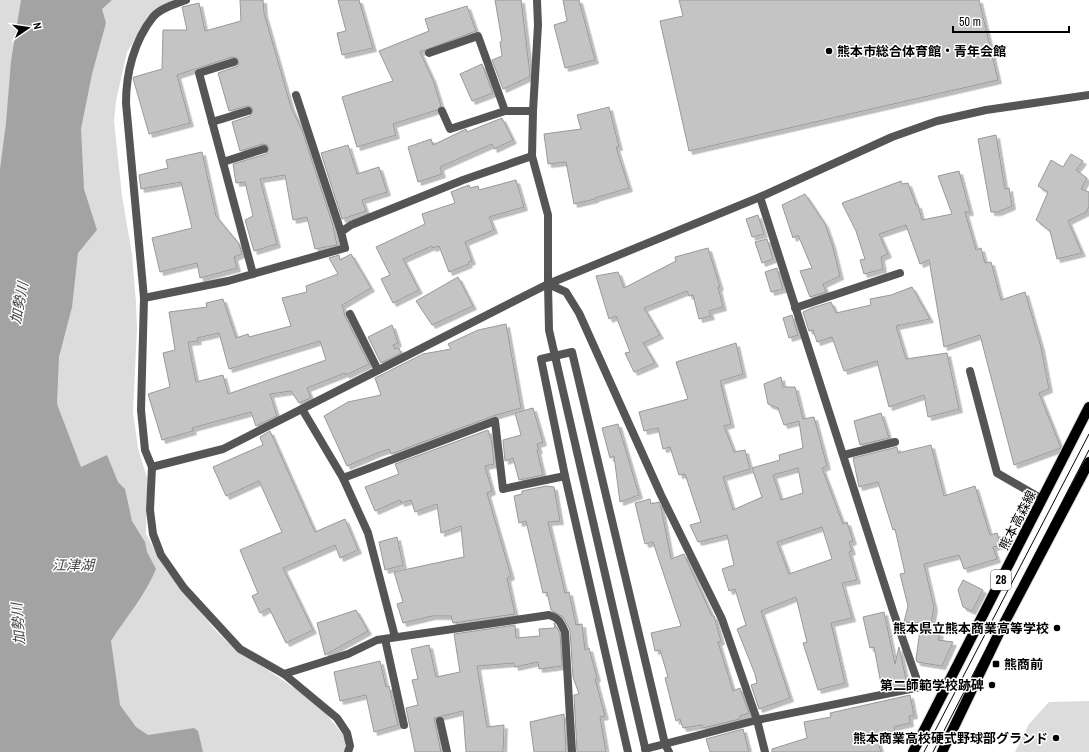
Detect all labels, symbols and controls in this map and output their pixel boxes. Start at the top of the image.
north arrow [8,8,48,48]
scale bar [953,8,1069,34]
text: 50 m [959,14,981,30]
text: N [30,21,45,30]
place label: 熊本市総合体育館・青年会館 [837,43,1006,60]
marker: 熊本市総合体育館・青年会館 [824,46,834,56]
water label: 加勢川 [6,279,32,325]
street label: 熊本高森線 [995,487,1040,553]
water label: 江津湖 [52,556,96,574]
road number: 28 [991,570,1011,590]
water label: 加勢川 [7,600,28,646]
place label: 熊本県立熊本商業高等学校 [893,620,1049,637]
marker: 熊本県立熊本商業高等学校 [1052,623,1062,633]
place label: 熊商前 [1004,656,1043,673]
marker: 熊商前 [991,659,1001,669]
place label: 第二師範学校跡碑 [880,677,984,694]
marker: 第二師範学校跡碑 [987,680,997,690]
place label: 熊本商業高校硬式野球部グランド [853,730,1048,747]
marker: 熊本商業高校硬式野球部グランド [1051,733,1061,743]

